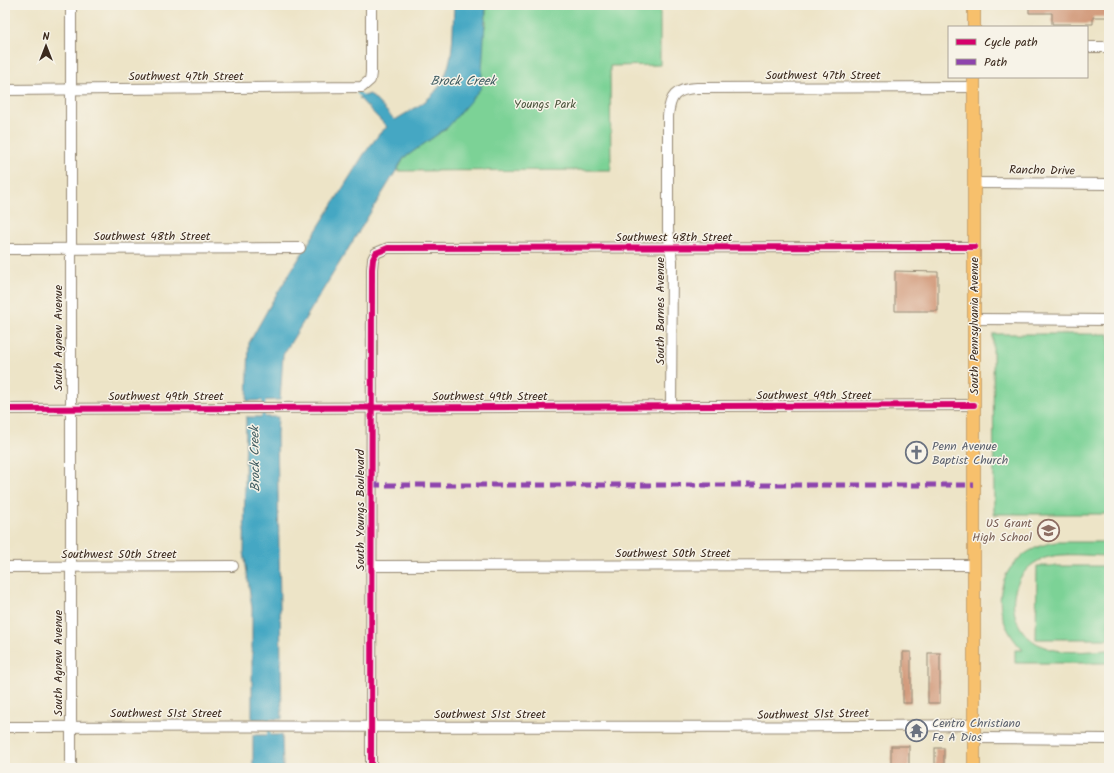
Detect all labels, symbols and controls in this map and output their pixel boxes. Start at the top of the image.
north arrow [26,26,66,66]
legend [948,26,1088,78]
text: N [43,28,50,46]
text: Cycle path [984,33,1038,52]
text: Path [984,53,1007,72]
street label: Southwest 47th Street [765,66,881,85]
street label: Southwest 47th Street [128,67,244,86]
water label: Brock Creek [430,71,498,92]
park label: Youngs Park [514,95,576,114]
street label: Rancho Drive [1009,160,1076,181]
street label: Southwest 48th Street [94,227,211,246]
street label: Southwest 48th Street [616,228,733,247]
street label: South Barnes Avenue [651,257,670,365]
street label: South Pennsylvania Avenue [965,257,984,395]
street label: South Agnew Avenue [49,284,68,391]
street label: Southwest 49th Street [756,386,872,405]
street label: Southwest 49th Street [108,387,224,406]
street label: Southwest 49th Street [432,387,548,406]
water label: Brock Creek [244,424,267,492]
place label: Penn Avenue Baptist Church [932,437,1008,470]
church icon: Penn Avenue Baptist Church [903,440,929,466]
street label: South Youngs Boulevard [351,448,370,571]
place label: US Grant High School [972,514,1032,547]
school or university icon: US Grant High School [1035,517,1061,543]
street label: Southwest 50th Street [615,544,731,563]
street label: Southwest 50th Street [61,545,177,564]
street label: South Agnew Avenue [49,609,68,716]
street label: Southwest 51st Street [110,704,222,723]
street label: Southwest 51st Street [757,704,869,725]
street label: Southwest 51st Street [434,705,546,724]
place label: Centro Christiano Fe A Dios [932,714,1020,747]
temple icon: Centro Christiano Fe A Dios [903,717,929,743]

